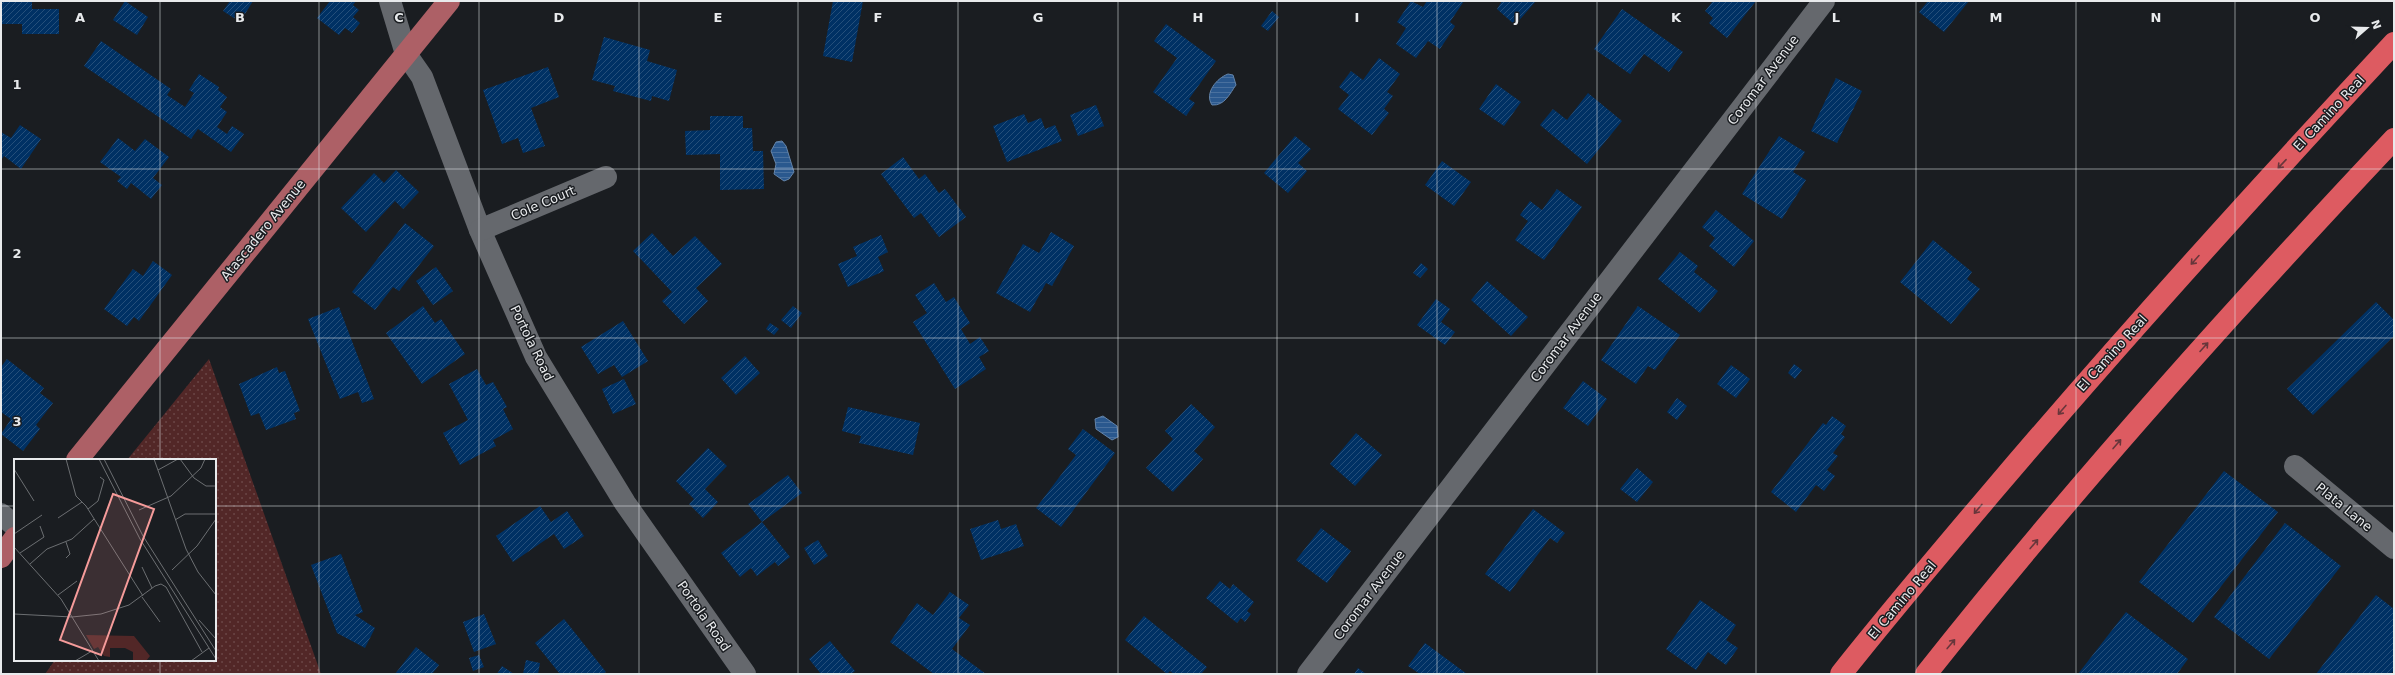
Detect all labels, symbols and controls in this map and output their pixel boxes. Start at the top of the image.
north arrow [2347,8,2387,48]
text: A [75,10,85,25]
text: B [235,10,245,25]
text: C [394,10,404,25]
text: D [554,10,565,25]
text: E [714,10,722,25]
text: F [874,10,882,25]
text: G [1033,10,1043,25]
text: H [1193,10,1203,25]
text: I [1355,10,1359,25]
text: J [1514,10,1519,25]
text: K [1671,10,1682,25]
text: L [1832,10,1840,25]
text: M [1990,10,2002,25]
text: N [2151,10,2161,25]
text: O [2309,10,2321,25]
text: N [2368,18,2384,31]
street label: Coromar Avenue [1724,32,1802,128]
street label: El Camino Real [2290,72,2368,154]
text: 1 [12,77,22,92]
one-way arrow [2277,159,2287,169]
street label: Atascadero Avenue [218,177,308,283]
street label: Cole Court [509,183,577,223]
text: 2 [12,246,22,261]
one-way arrow [2190,255,2199,265]
street label: Coromar Avenue [1527,289,1605,385]
street label: Portola Road [507,303,557,383]
street label: El Camino Real [2074,312,2150,394]
one-way arrow [2199,341,2208,352]
one-way arrow [2057,405,2067,415]
text: 3 [12,414,22,429]
one-way arrow [2113,439,2122,449]
inset map [14,459,216,661]
street label: Plata Lane [2313,480,2375,534]
one-way arrow [1973,504,1982,514]
one-way arrow [2030,538,2039,549]
street label: Coromar Avenue [1330,547,1408,643]
street label: El Camino Real [1865,558,1939,642]
street label: Portola Road [674,578,734,654]
one-way arrow [1947,638,1955,649]

